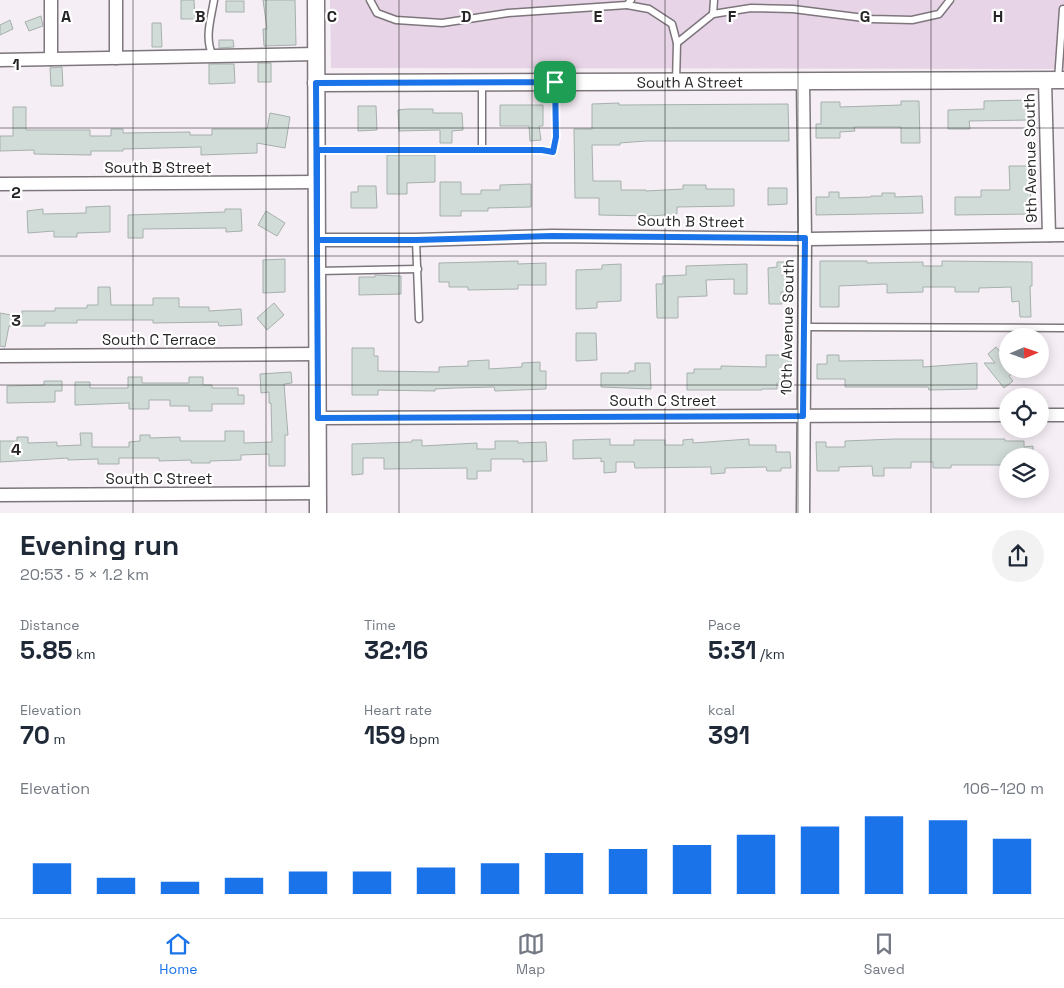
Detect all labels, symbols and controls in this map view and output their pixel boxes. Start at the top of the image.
text: A [61,6,71,27]
text: B [195,6,205,27]
text: C [327,6,337,27]
text: D [461,6,471,27]
text: E [594,6,603,27]
text: F [728,6,737,27]
text: G [860,6,870,27]
text: H [993,6,1003,27]
text: 1 [12,54,20,75]
pin [534,61,576,103]
icon: arrive [541,68,569,96]
street label: South A Street [637,72,743,91]
street label: 9th Avenue South [1019,93,1041,223]
street label: South B Street [104,158,212,177]
text: 2 [11,182,21,203]
street label: South B Street [637,211,745,231]
street label: 10th Avenue South [776,259,798,395]
text: 3 [11,310,21,331]
north arrow [999,328,1049,378]
map controls [999,328,1049,498]
street label: South C Terrace [102,330,216,349]
button: locate [999,388,1049,438]
street label: South C Street [610,391,717,410]
text: 4 [11,439,21,460]
button: layers [999,448,1049,498]
street label: South C Street [106,469,213,488]
text: Evening run [20,527,179,563]
button: share [992,530,1044,582]
text: 20:53 · 5 × 1.2 km [20,564,149,585]
text: Distance [20,616,80,634]
text: Time [364,616,396,634]
text: Pace [708,616,741,634]
text: 5.85 [20,634,72,666]
text: 32:16 [364,634,428,666]
text: 5:31 [708,634,757,666]
text: km [72,645,96,663]
text: /km [757,645,785,663]
text: Elevation [20,701,81,719]
text: Heart rate [364,701,432,719]
text: kcal [708,701,735,719]
text: 70 [20,719,50,751]
text: 159 [364,719,406,751]
text: 391 [708,719,750,751]
text: m [50,730,66,748]
text: bpm [406,730,439,748]
text: Elevation [20,778,90,799]
text: 106–120 m [963,778,1044,799]
tab: Home [159,930,197,978]
tab: Map [516,930,545,978]
tab: Saved [864,930,905,978]

